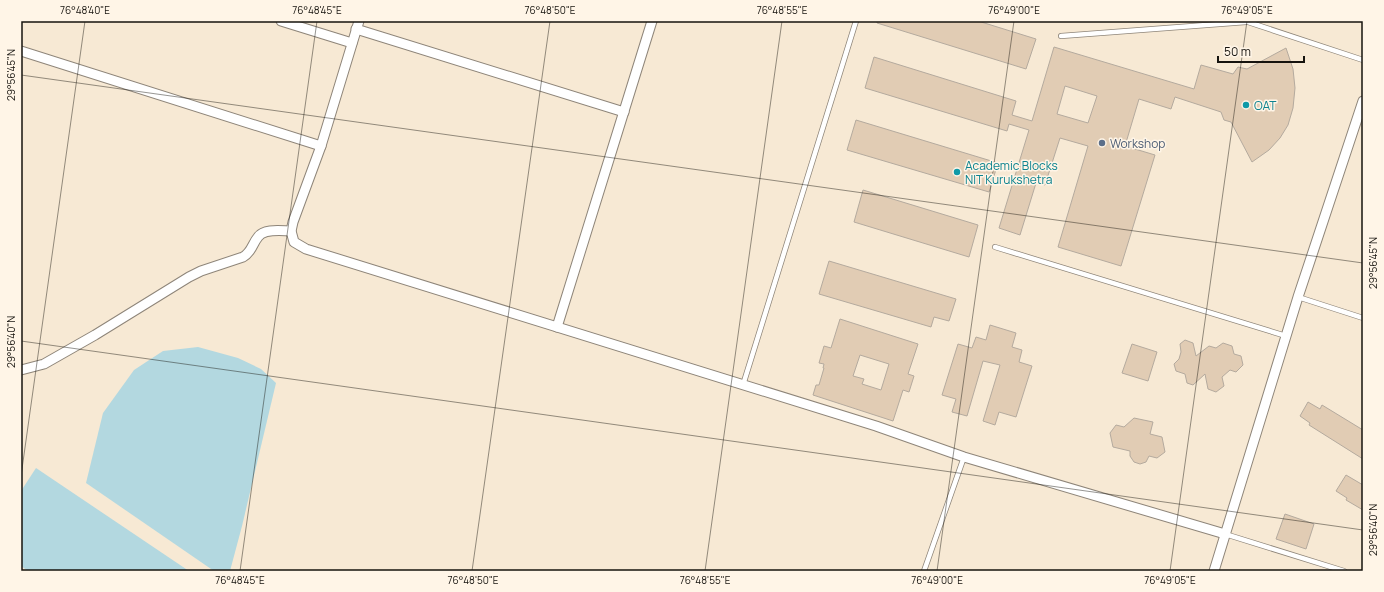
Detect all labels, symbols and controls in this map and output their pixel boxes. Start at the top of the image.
text: 76°48'40"E [60,3,110,17]
text: 76°48'45"E [292,3,342,17]
text: 76°48'50"E [524,3,576,17]
text: 76°48'55"E [757,3,808,17]
text: 76°49'00"E [988,3,1040,17]
text: 76°49'05"E [1221,3,1273,17]
scale bar [1218,38,1304,64]
text: 50 m [1224,43,1251,60]
text: 29°56'45"N [4,49,18,101]
place label: OAT [1254,97,1277,114]
marker: OAT [1241,100,1251,110]
place label: Workshop [1110,135,1165,152]
marker: Workshop [1097,138,1107,148]
place label: Academic Blocks NIT Kurukshetra [965,157,1058,188]
marker: Academic Blocks NIT Kurukshetra [952,167,962,177]
text: 29°56'45"N [1366,237,1380,289]
text: 29°56'40"N [4,316,18,368]
text: 29°56'40"N [1366,504,1380,556]
text: 76°48'45"E [215,573,265,587]
text: 76°48'50"E [447,573,499,587]
text: 76°48'55"E [680,573,731,587]
text: 76°49'00"E [911,573,963,587]
text: 76°49'05"E [1144,573,1196,587]

